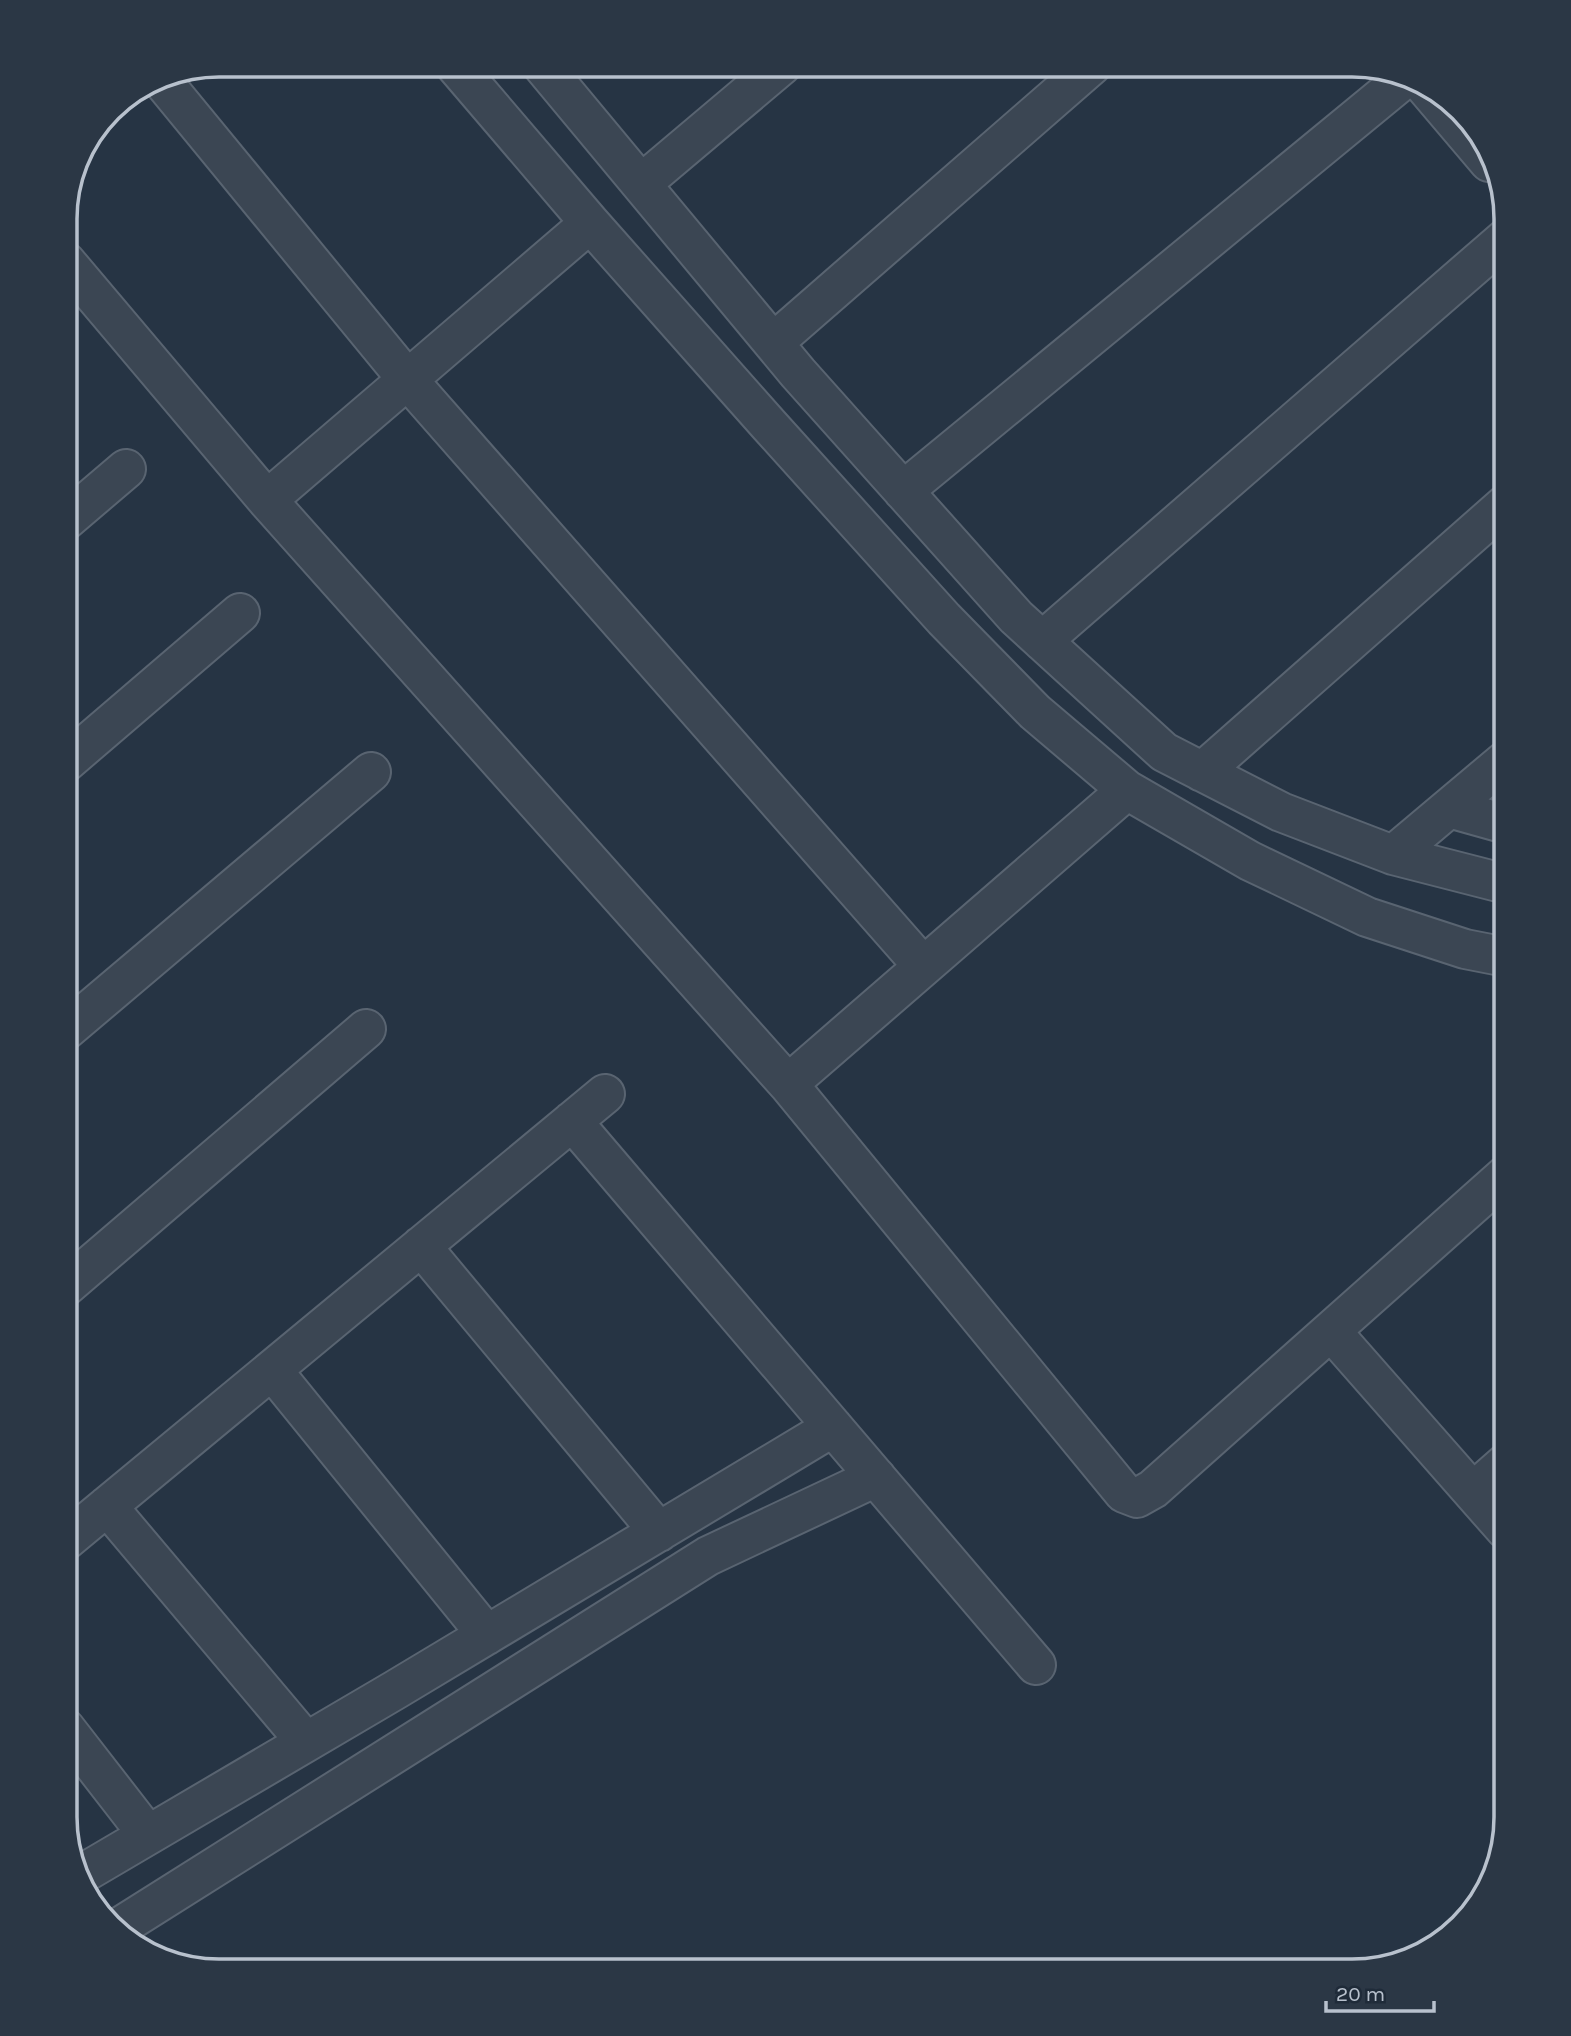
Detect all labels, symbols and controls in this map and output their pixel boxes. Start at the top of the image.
scale bar [1326,1969,1434,2013]
text: 20 m [1336,1982,1385,2006]

